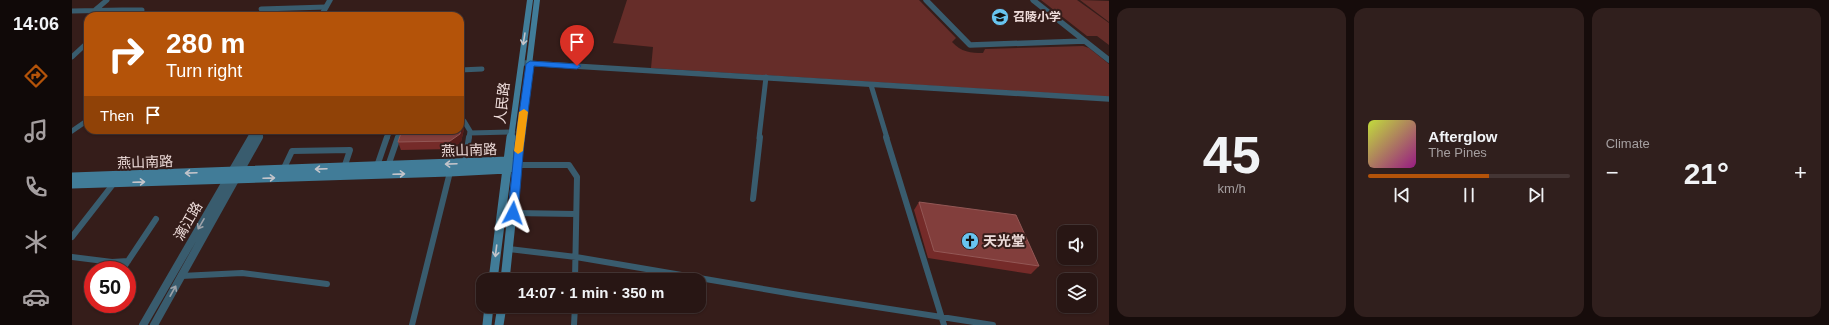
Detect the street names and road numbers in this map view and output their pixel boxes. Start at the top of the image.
street label: 人民路 [492,81,512,125]
street label: 燕山南路 [441,141,497,159]
street label: 燕山南路 [117,153,173,171]
street label: 漓江路 [171,199,205,243]

